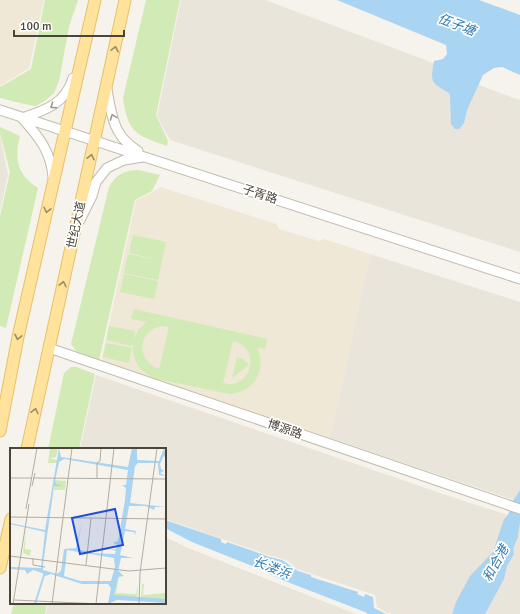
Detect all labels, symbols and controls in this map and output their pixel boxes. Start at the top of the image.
water label: 伍子塘 [436,10,480,40]
scale bar [14,12,124,38]
text: 100 m [20,19,52,34]
one-way arrow [110,46,118,52]
one-way arrow [50,101,57,108]
one-way arrow [110,114,118,121]
one-way arrow [86,154,94,160]
street label: 子胥路 [240,182,279,207]
street label: 世纪大道 [64,200,89,250]
one-way arrow [44,207,52,213]
one-way arrow [59,281,67,287]
one-way arrow [15,334,23,340]
one-way arrow [31,408,39,414]
street label: 博源路 [265,417,304,442]
inset map [10,448,166,604]
water label: 和合港 [479,541,513,584]
water label: 长溇浜 [251,553,294,583]

